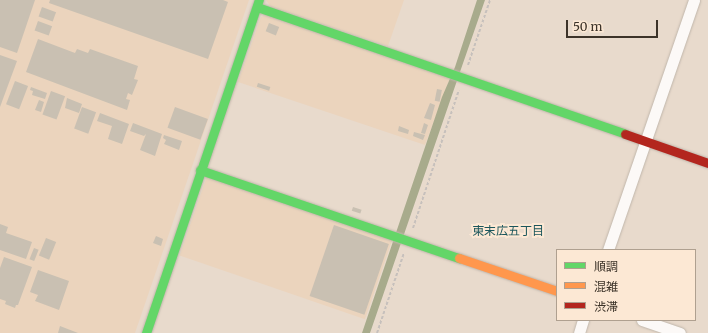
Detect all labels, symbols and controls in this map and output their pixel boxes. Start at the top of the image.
scale bar [568,12,660,38]
text: 50 m [573,19,602,34]
district label: 東末広五丁目 [472,224,544,238]
legend [556,249,696,321]
text: 順調 [594,259,618,274]
text: 混雑 [594,279,618,294]
text: 渋滞 [594,299,618,314]

